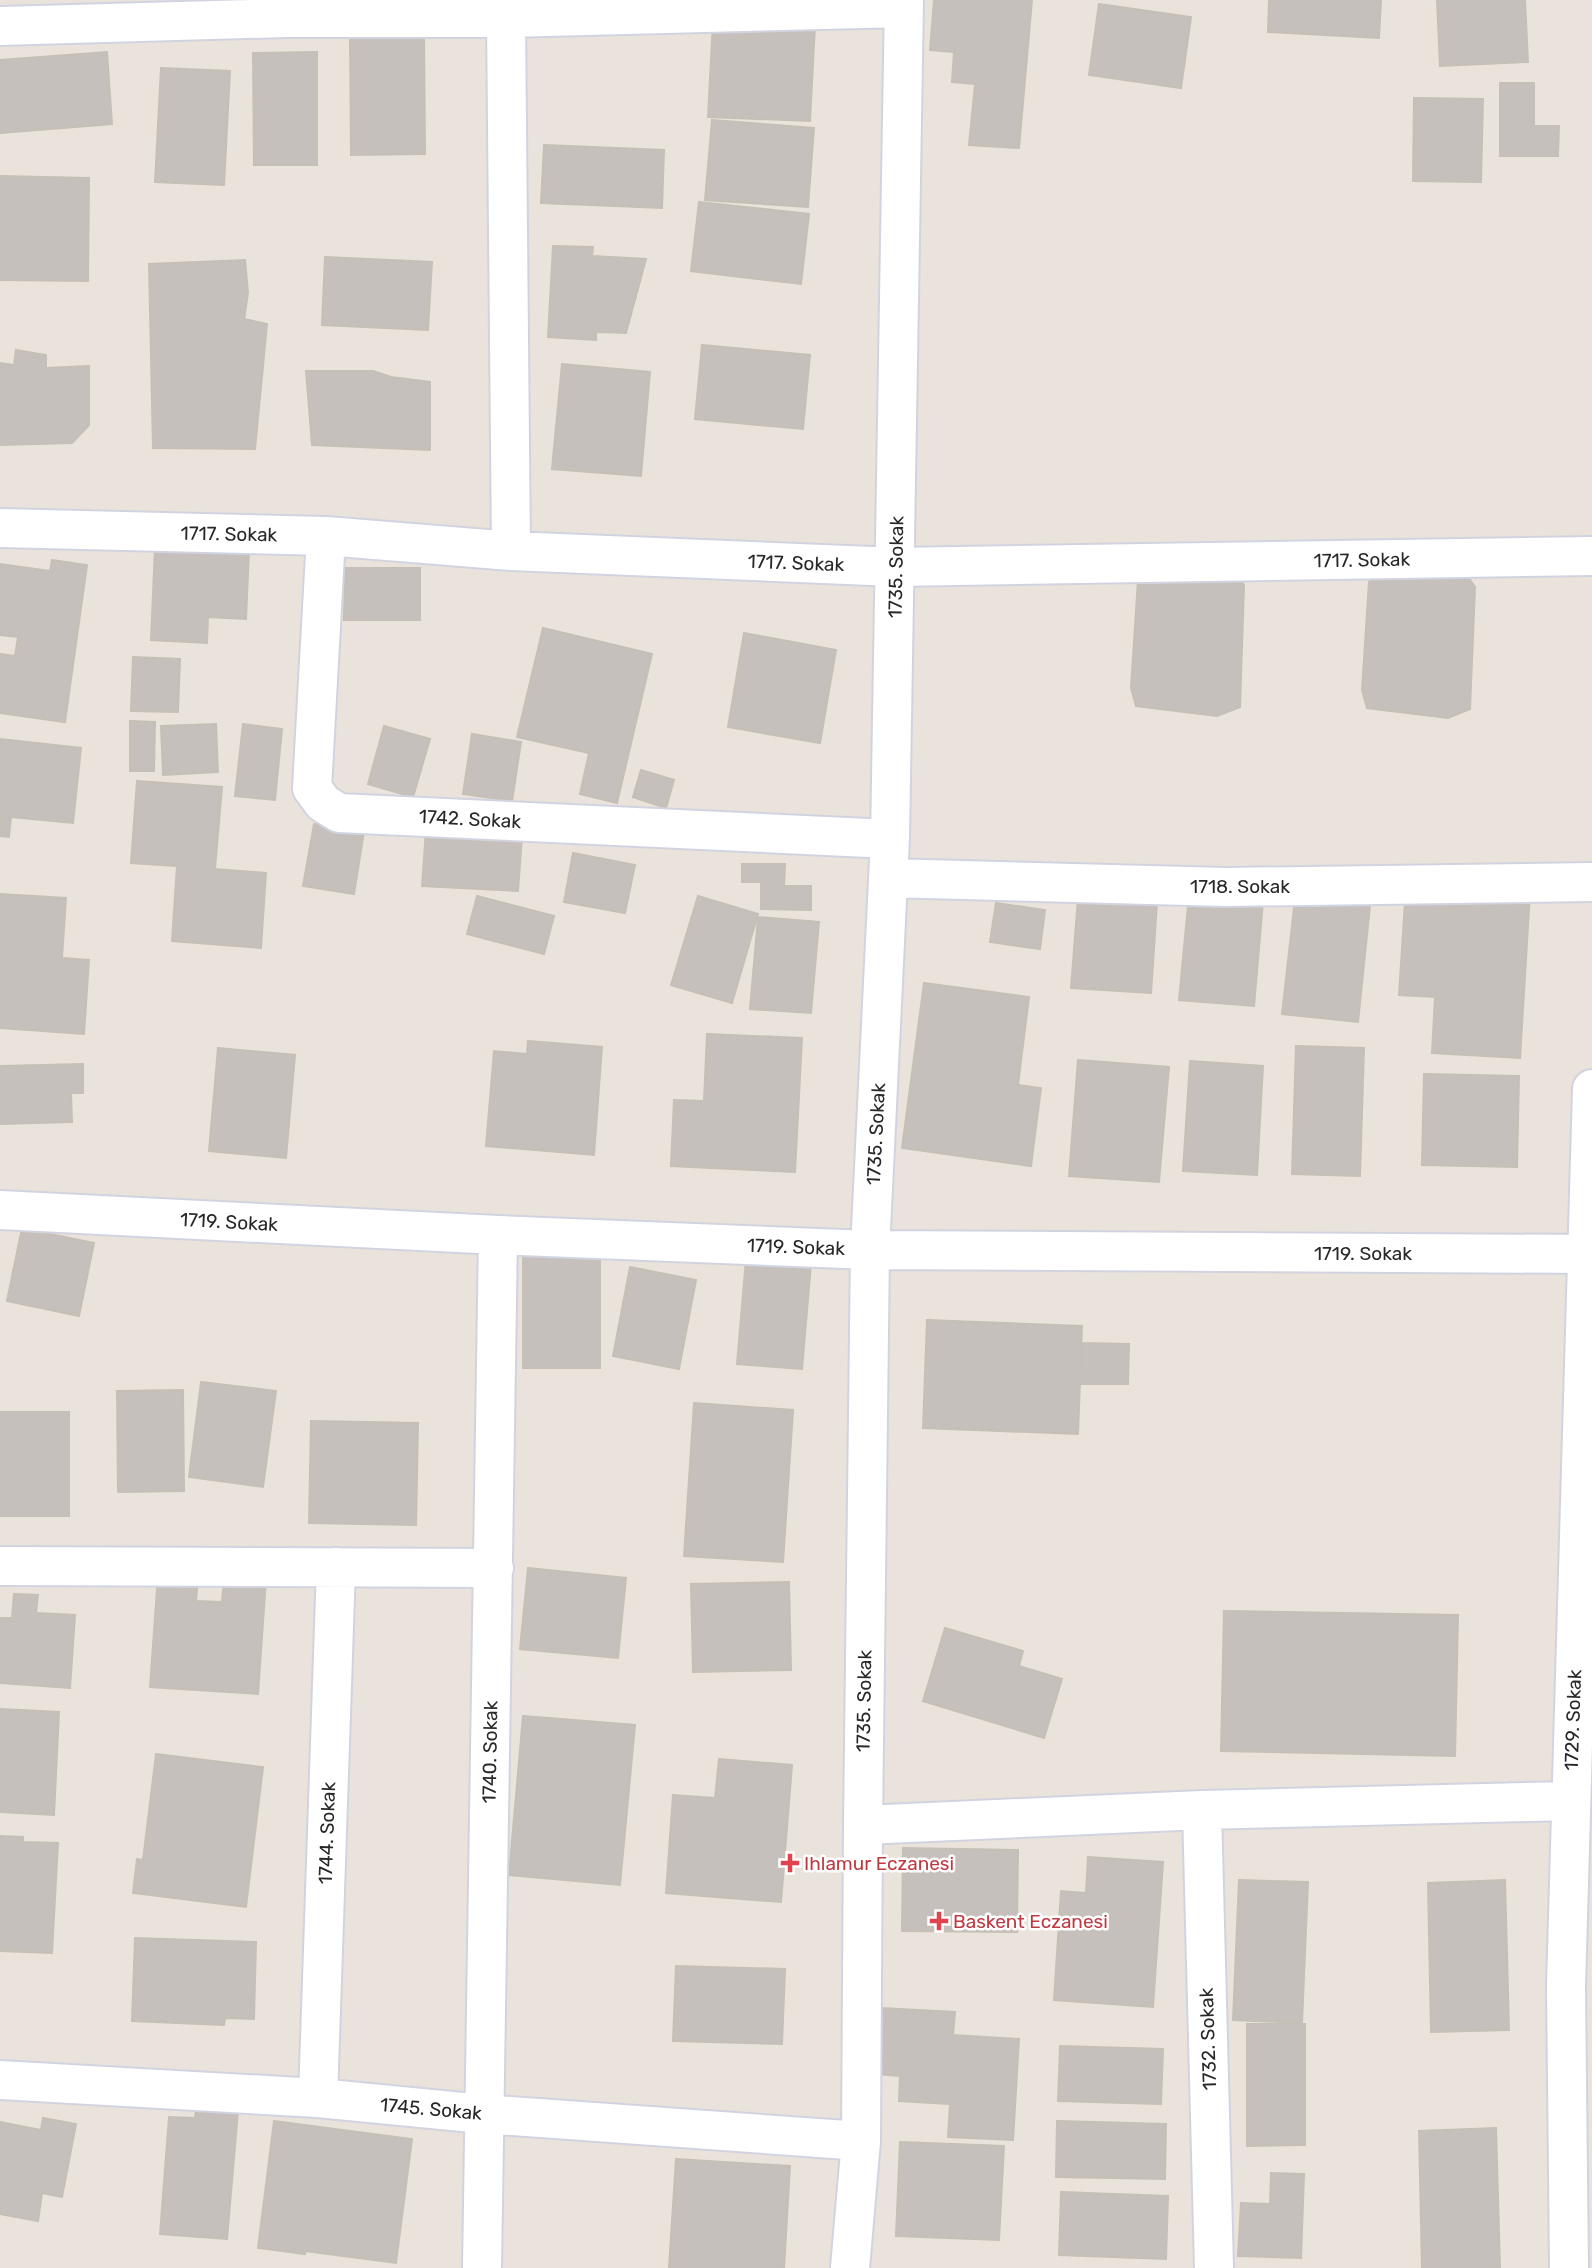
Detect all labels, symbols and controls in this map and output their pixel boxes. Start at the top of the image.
street label: 1735. Sokak [884,515,908,618]
street label: 1717. Sokak [181,522,278,546]
street label: 1717. Sokak [1314,548,1411,572]
street label: 1717. Sokak [747,550,845,576]
street label: 1742. Sokak [418,805,522,833]
street label: 1718. Sokak [1190,875,1290,898]
street label: 1735. Sokak [862,1082,890,1186]
street label: 1719. Sokak [179,1208,279,1236]
street label: 1719. Sokak [747,1234,846,1260]
street label: 1719. Sokak [1314,1242,1412,1265]
street label: 1735. Sokak [852,1649,876,1752]
street label: 1729. Sokak [1560,1669,1586,1771]
street label: 1740. Sokak [478,1700,502,1804]
street label: 1744. Sokak [314,1781,340,1885]
place label: Ihlamur Eczanesi [804,1852,954,1875]
marker: Ihlamur Eczanesi [782,1855,798,1871]
place label: Baskent Eczanesi [953,1910,1108,1933]
marker: Baskent Eczanesi [931,1913,947,1929]
street label: 1732. Sokak [1195,1987,1221,2091]
street label: 1745. Sokak [379,2093,483,2125]

